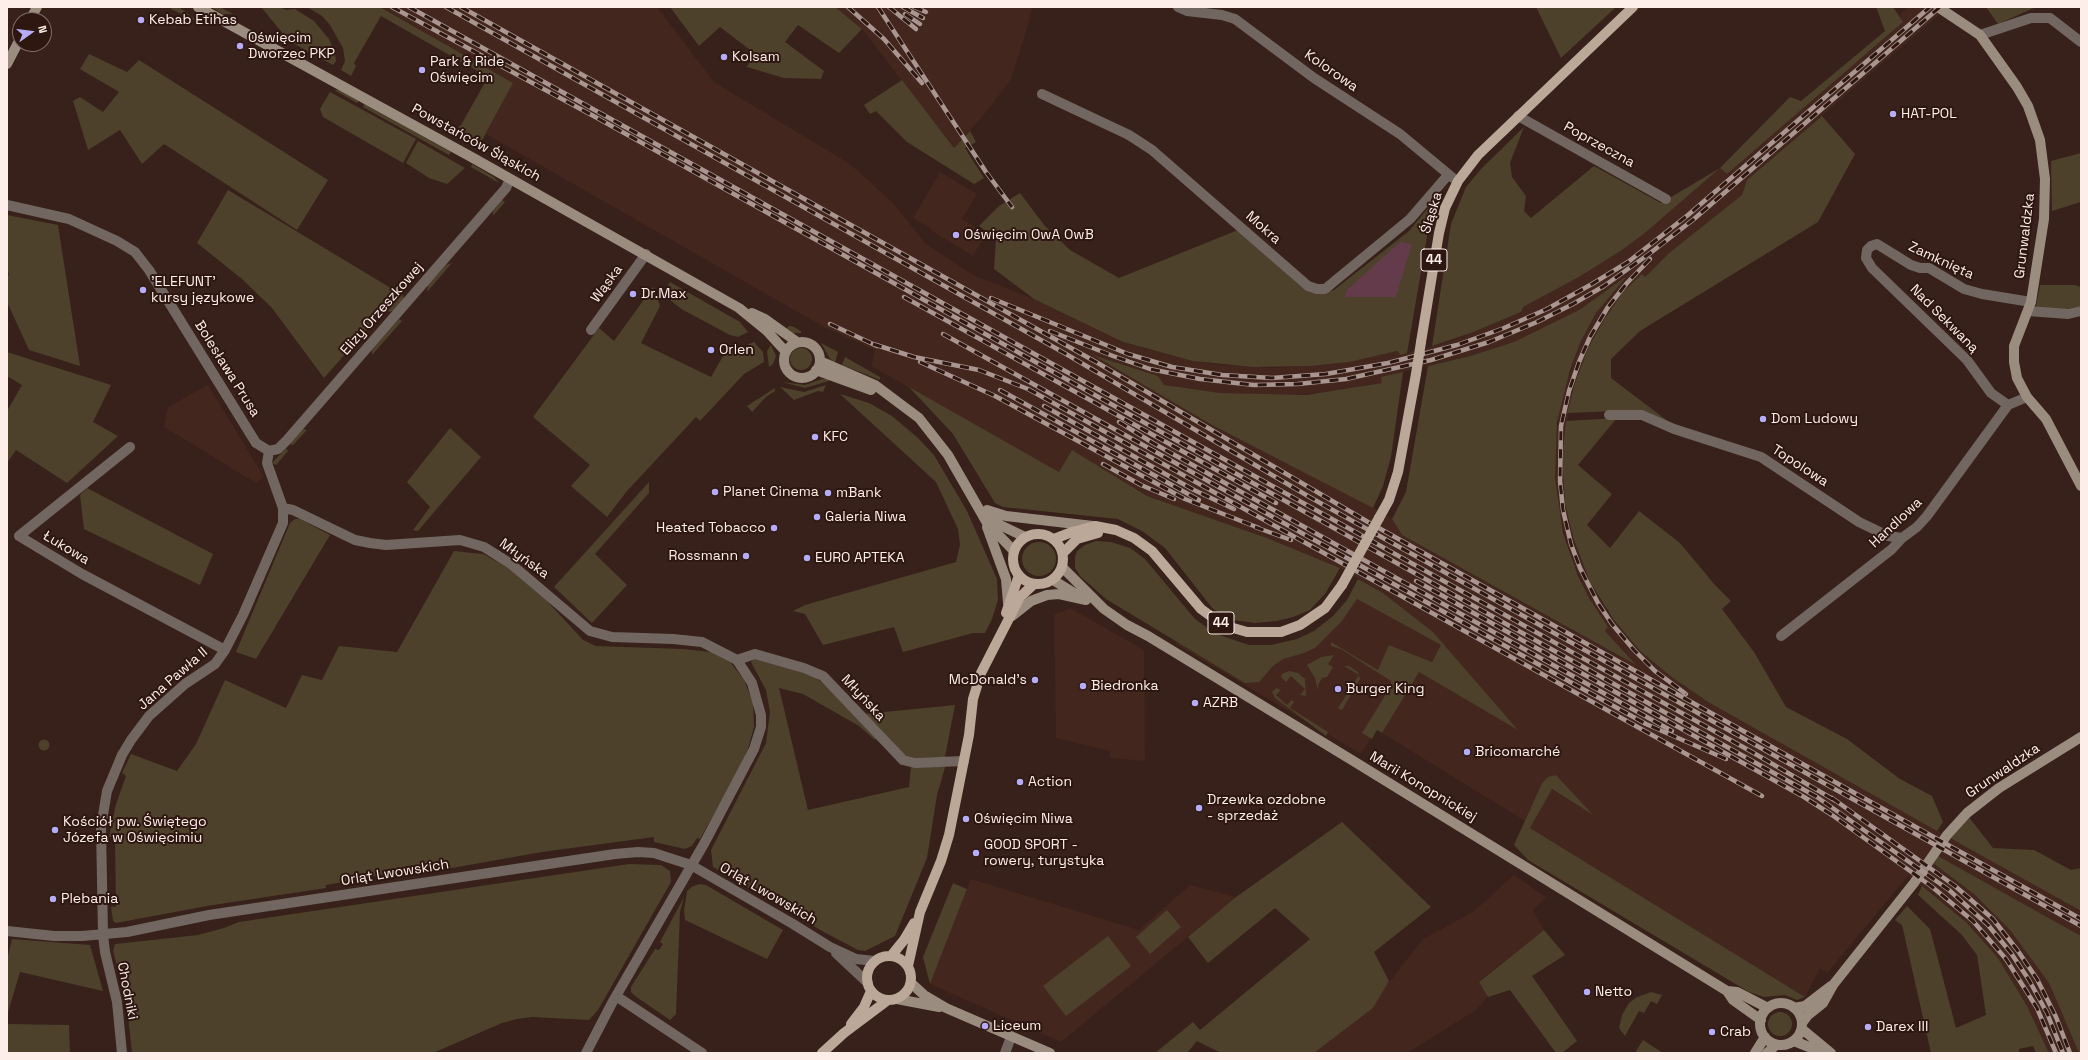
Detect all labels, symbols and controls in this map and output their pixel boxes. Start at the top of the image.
north arrow [12,12,52,52]
place label: Kebab Etihas [149,12,237,28]
marker: Kebab Etihas [136,15,146,25]
text: N [35,24,50,35]
place label: Oświęcim Dworzec PKP [248,30,335,62]
marker: Oświęcim Dworzec PKP [235,41,245,51]
street label: Kolorowa [1301,46,1361,96]
place label: Kolsam [732,49,780,65]
marker: Kolsam [719,52,729,62]
place label: Park & Ride Oświęcim [430,54,504,86]
marker: Park & Ride Oświęcim [417,65,427,75]
street label: Powstańców Śląskich [408,100,544,186]
place label: HAT-POL [1901,106,1957,122]
marker: HAT-POL [1888,109,1898,119]
street label: Poprzeczna [1561,119,1637,171]
street label: Śląska [1418,190,1446,236]
street label: Grunwaldzka [2011,192,2039,280]
street label: Mokra [1242,208,1284,248]
place label: Oświęcim OwA OwB [964,227,1094,243]
marker: Oświęcim OwA OwB [951,230,961,240]
street label: Zamknięta [1906,239,1976,283]
road number: 44 [1421,249,1447,271]
street label: Elizy Orzeszkowej [337,259,427,359]
street label: Wąska [588,262,626,306]
place label: 'ELEFUNT' kursy językowe [151,274,254,306]
street label: Nad Sekwaną [1906,281,1982,357]
marker: 'ELEFUNT' kursy językowe [138,285,148,295]
place label: Dr.Max [641,286,687,302]
marker: Dr.Max [628,289,638,299]
street label: Bolesława Prusa [191,318,263,420]
place label: Orlen [719,342,754,358]
marker: Orlen [706,345,716,355]
place label: Dom Ludowy [1771,411,1858,427]
marker: Dom Ludowy [1758,414,1768,424]
place label: KFC [823,429,848,445]
marker: KFC [810,432,820,442]
street label: Topolowa [1768,441,1832,491]
place label: Planet Cinema [723,484,819,500]
place label: mBank [836,485,881,501]
marker: Planet Cinema [710,487,720,497]
marker: mBank [823,488,833,498]
street label: Handlowa [1866,494,1926,552]
place label: Galeria Niwa [825,509,906,525]
marker: Galeria Niwa [812,512,822,522]
place label: Heated Tobacco [656,520,766,536]
marker: Heated Tobacco [769,523,779,533]
street label: Łukowa [40,527,92,569]
street label: Młyńska [496,535,552,583]
place label: Rossmann [669,548,738,564]
place label: EURO APTEKA [815,550,905,566]
marker: Rossmann [741,551,751,561]
marker: EURO APTEKA [802,553,812,563]
road number: 44 [1208,612,1234,634]
street label: Jana Pawła II [135,644,211,714]
street label: Młyńska [837,671,889,725]
place label: McDonald's [949,672,1027,688]
marker: McDonald's [1030,675,1040,685]
place label: Biedronka [1091,678,1159,694]
marker: Biedronka [1078,681,1088,691]
place label: Burger King [1346,681,1425,697]
marker: Burger King [1333,684,1343,694]
place label: AZRB [1203,695,1238,711]
marker: AZRB [1190,698,1200,708]
street label: Grunwaldzka [1963,740,2043,802]
place label: Bricomarché [1475,744,1560,760]
marker: Bricomarché [1462,747,1472,757]
street label: Marii Konopnickiej [1366,748,1480,826]
place label: Action [1028,774,1072,790]
marker: Action [1015,777,1025,787]
place label: Drzewka ozdobne - sprzedaż [1207,792,1326,824]
marker: Drzewka ozdobne - sprzedaż [1194,803,1204,813]
place label: Oświęcim Niwa [974,811,1073,827]
place label: Kościół pw. Świętego Józefa w Oświęcimiu [63,814,207,846]
marker: Oświęcim Niwa [961,814,971,824]
marker: Kościół pw. Świętego Józefa w Oświęcimiu [50,825,60,835]
place label: GOOD SPORT - rowery, turystyka [984,837,1104,870]
marker: GOOD SPORT - rowery, turystyka [971,848,981,858]
street label: Orląt Lwowskich [340,856,450,890]
street label: Orląt Lwowskich [717,859,819,929]
place label: Plebania [61,891,118,907]
marker: Plebania [48,894,58,904]
street label: Chodniki [113,961,141,1021]
place label: Netto [1595,984,1632,1000]
marker: Netto [1582,987,1592,997]
place label: Liceum [993,1018,1041,1034]
place label: Darex III [1876,1019,1928,1035]
marker: Liceum [980,1021,990,1031]
marker: Darex III [1863,1022,1873,1032]
place label: Crab [1720,1024,1751,1040]
marker: Crab [1707,1027,1717,1037]

